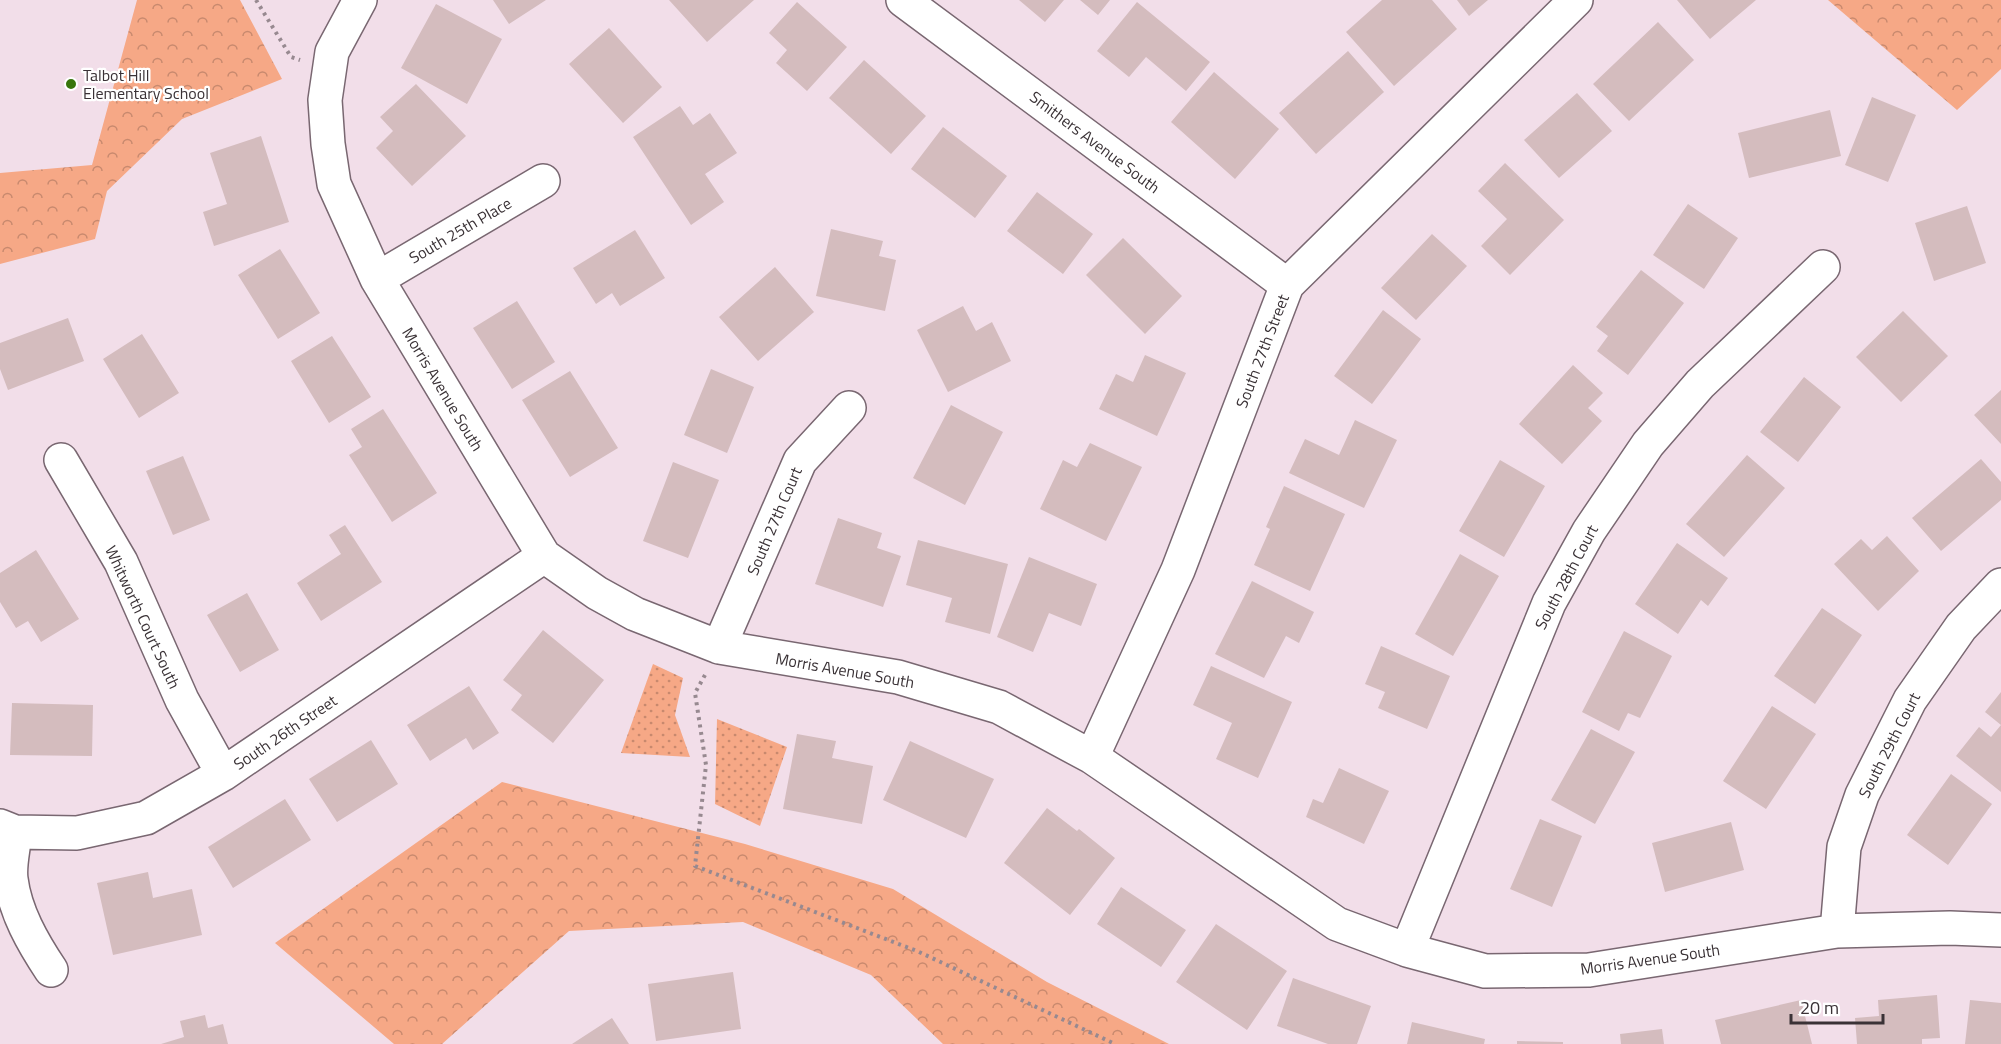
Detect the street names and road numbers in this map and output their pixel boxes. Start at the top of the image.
street label: Smithers Avenue South [1025,85,1165,199]
street label: South 25th Place [404,191,516,269]
street label: South 27th Street [1229,290,1295,411]
street label: Morris Avenue South [396,322,490,456]
street label: South 27th Court [740,463,808,579]
street label: South 28th Court [1528,520,1604,634]
street label: Whitworth Court South [99,541,187,693]
street label: Morris Avenue South [774,646,916,694]
street label: South 26th Street [228,688,342,776]
street label: South 29th Court [1852,688,1926,802]
street label: Morris Avenue South [1579,937,1721,981]

